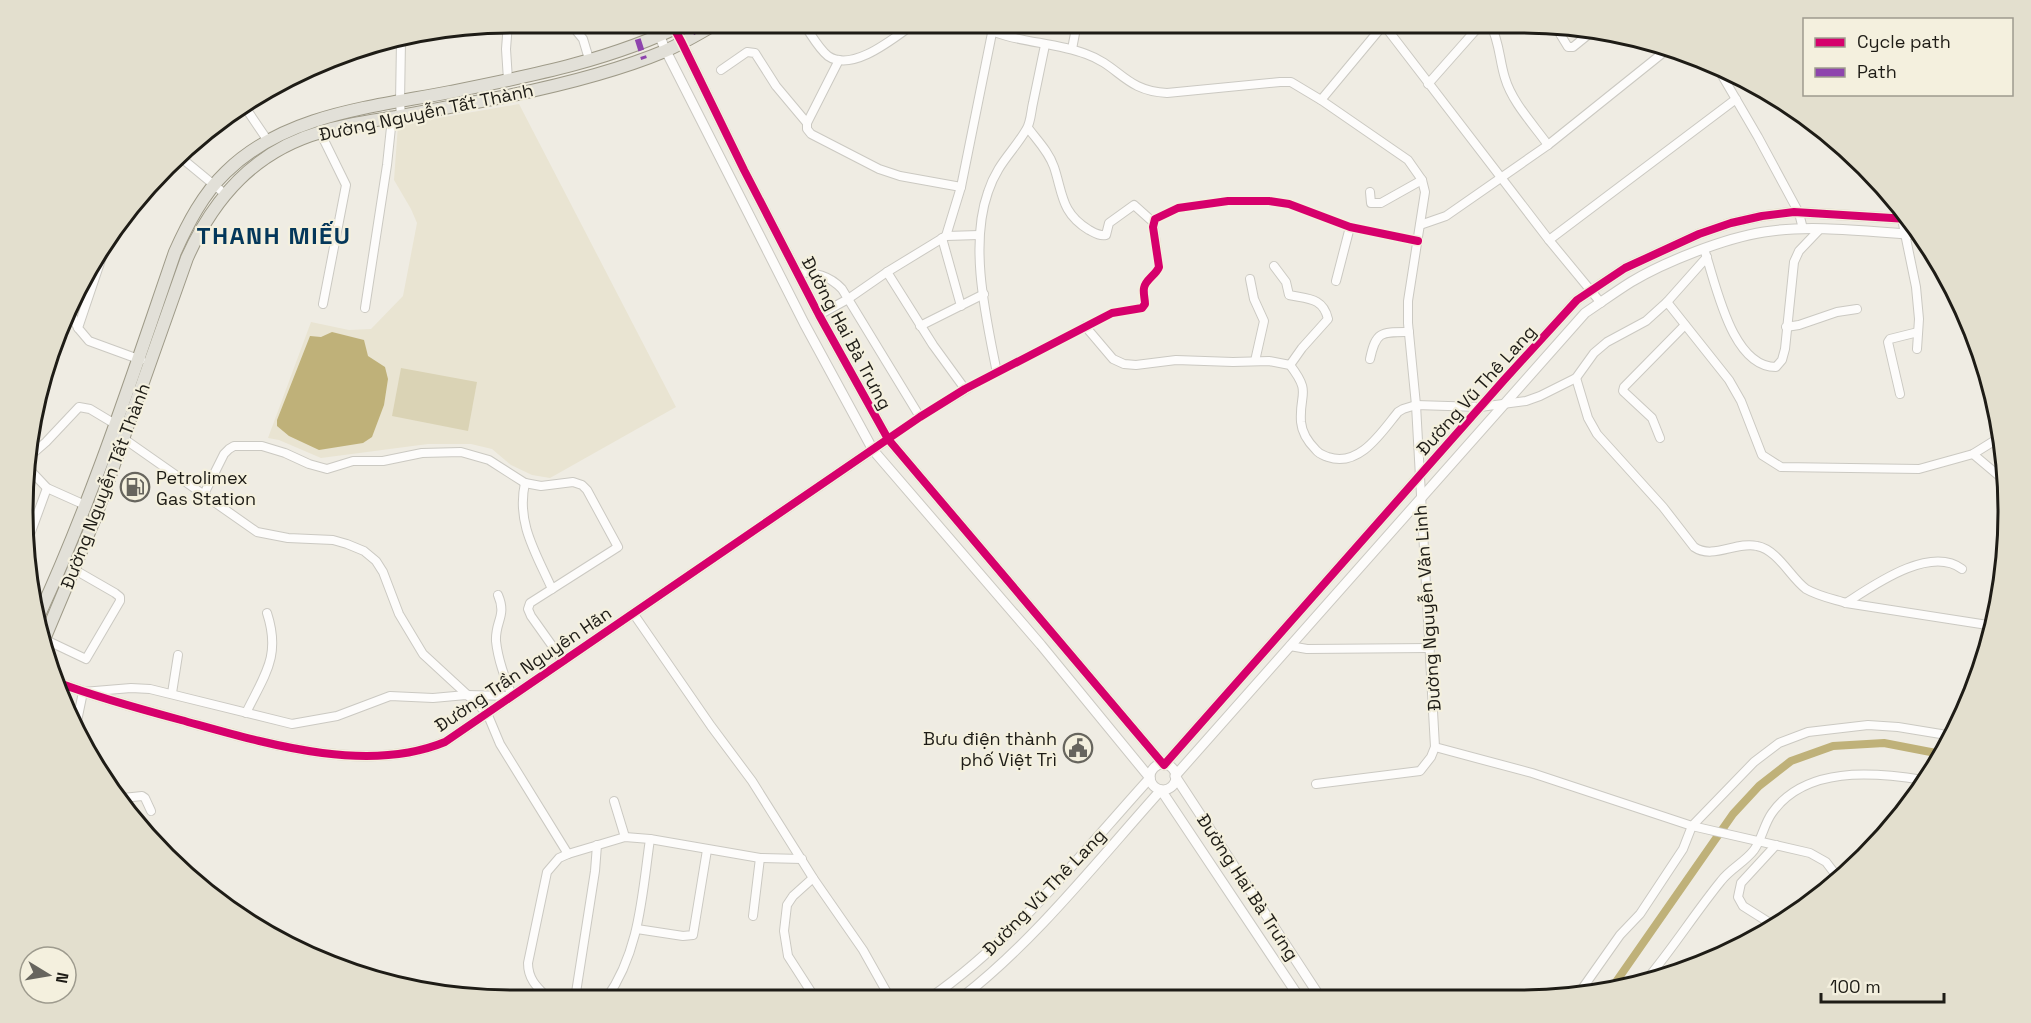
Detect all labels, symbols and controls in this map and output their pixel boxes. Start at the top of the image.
legend [1803,18,2013,96]
text: Cycle path [1857,30,1951,53]
text: Path [1857,60,1897,83]
street label: Đường Nguyễn Tất Thành [317,78,535,146]
district label: THANH MIẾU [197,220,351,251]
street label: Đường Hai Bà Trưng [797,253,897,413]
street label: Đường Vũ Thê Lang [1411,320,1541,460]
street label: Đường Nguyễn Tất Thành [55,380,155,592]
place label: Petrolimex Gas Station [156,466,256,510]
fuel station icon: Petrolimex Gas Station [119,471,151,503]
street label: Đường Nguyễn Văn Linh [1408,504,1446,712]
street label: Đường Trần Nguyên Hãn [430,601,616,737]
place label: Bưu điện thành phố Việt Trì [923,727,1057,771]
public building icon: Bưu điện thành phố Việt Trì [1062,732,1094,764]
street label: Đường Hai Bà Trưng [1192,809,1304,965]
street label: Đường Vũ Thê Lang [978,824,1110,960]
north arrow [18,945,78,1005]
scale bar [1821,966,1944,1004]
text: N [51,970,74,985]
text: 100 m [1830,975,1881,998]

